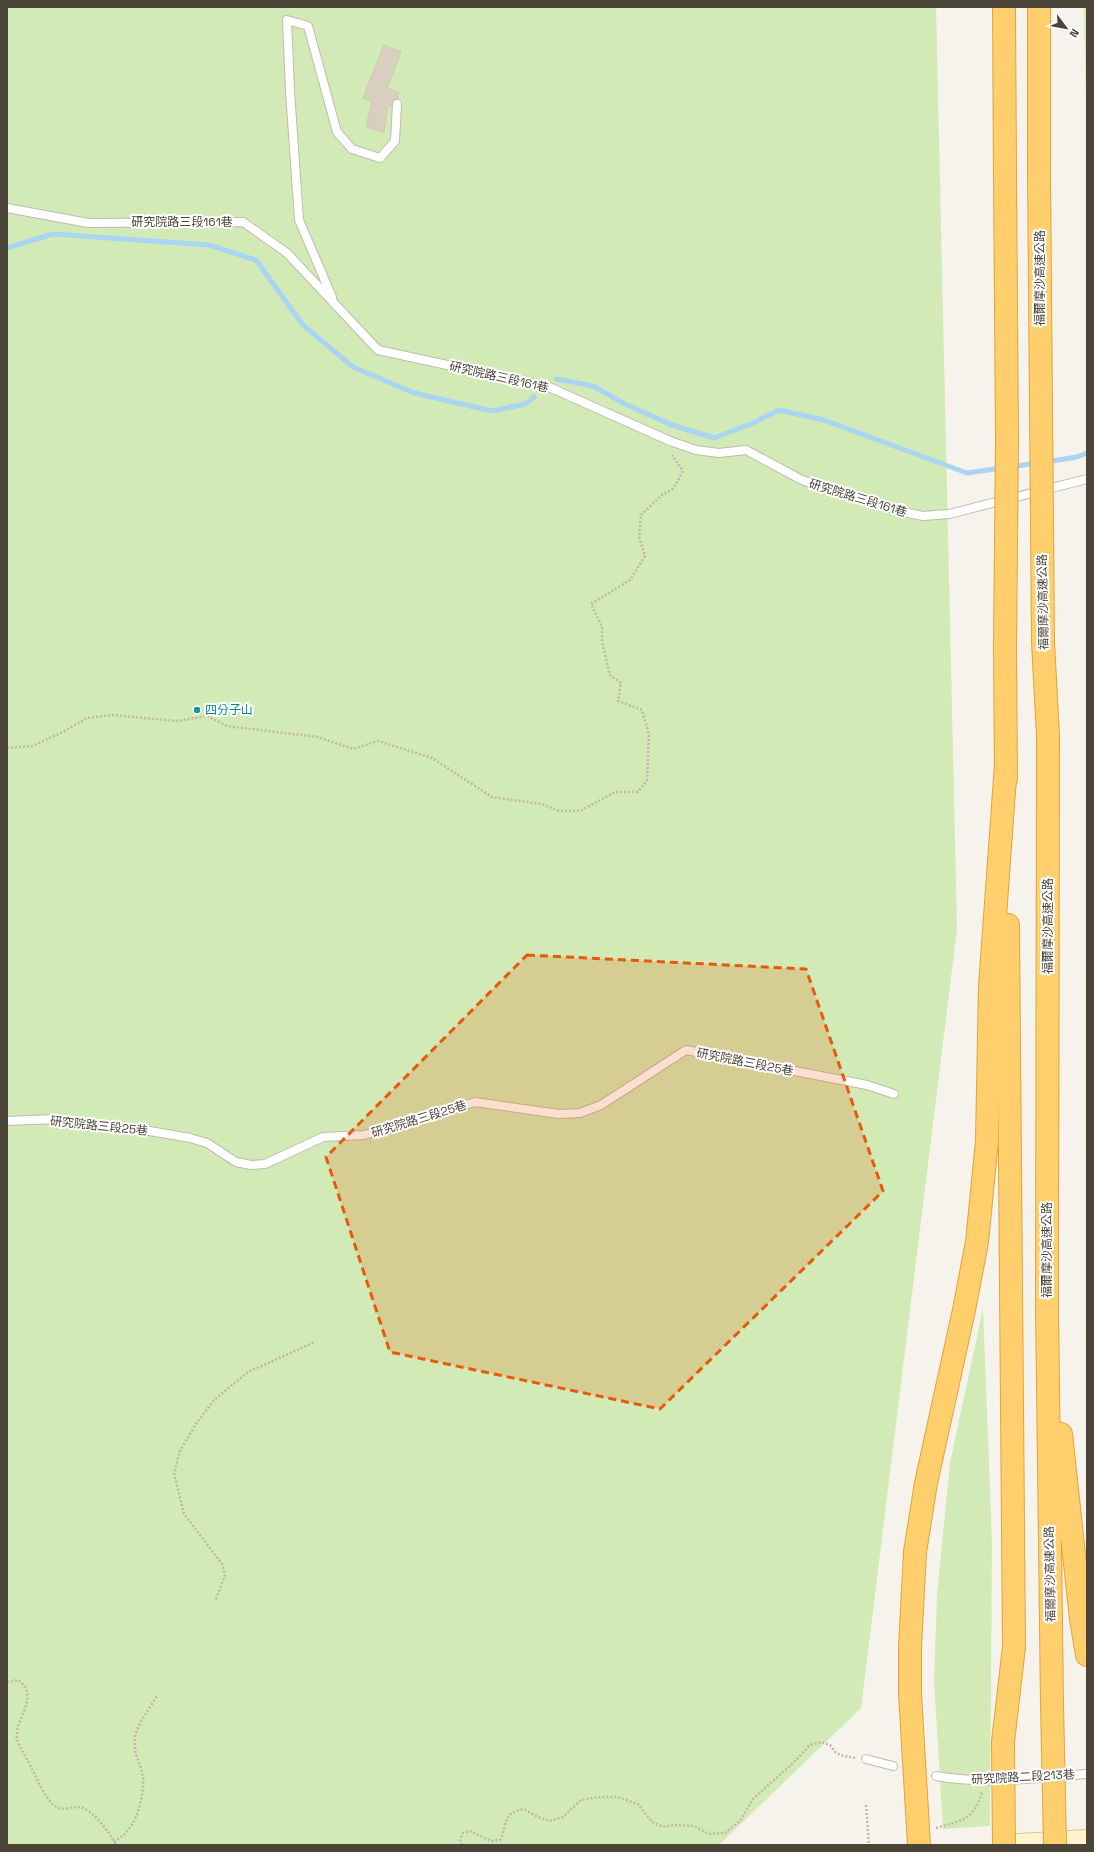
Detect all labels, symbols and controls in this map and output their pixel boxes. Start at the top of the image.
north arrow [1046,8,1086,48]
text: N [1067,26,1082,40]
street label: 研究院路三段161巷 [131,214,233,230]
street label: 福爾摩沙高速公路 [1032,230,1048,326]
street label: 研究院路三段161巷 [448,358,550,396]
street label: 研究院路三段161巷 [807,476,909,520]
street label: 福爾摩沙高速公路 [1034,554,1052,650]
place label: 四分子山 [205,702,253,718]
marker: 四分子山 [192,705,202,715]
street label: 福爾摩沙高速公路 [1040,878,1056,974]
street label: 研究院路三段25巷 [695,1045,795,1079]
street label: 研究院路三段25巷 [370,1097,468,1141]
street label: 研究院路三段25巷 [49,1113,149,1139]
street label: 福爾摩沙高速公路 [1039,1202,1055,1298]
street label: 福爾摩沙高速公路 [1041,1526,1059,1622]
street label: 研究院路二段213巷 [971,1766,1075,1788]

